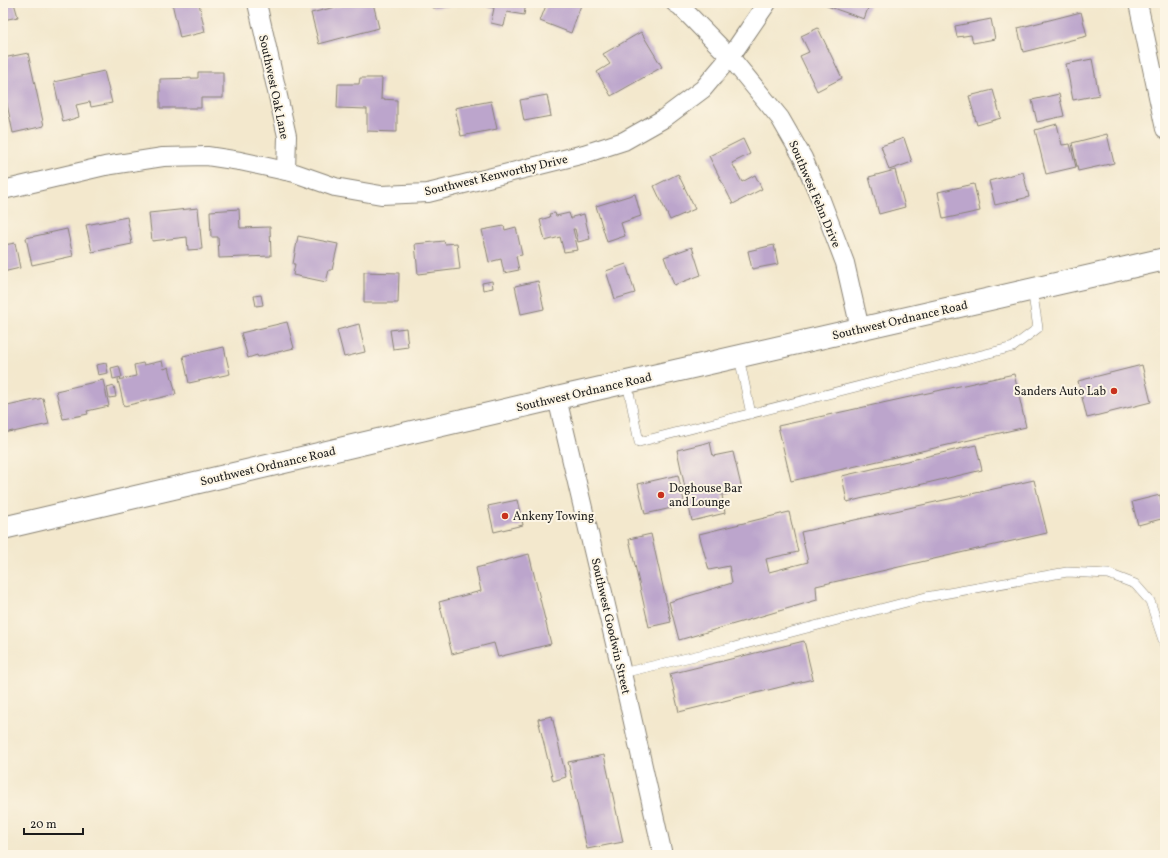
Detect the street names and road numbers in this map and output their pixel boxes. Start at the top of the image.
street label: Southwest Oak Lane [254,33,292,141]
street label: Southwest Fehn Drive [784,138,844,251]
street label: Southwest Kenworthy Drive [423,152,570,200]
street label: Southwest Ordnance Road [831,298,970,344]
street label: Southwest Ordnance Road [515,370,654,416]
street label: Southwest Ordnance Road [199,444,338,490]
street label: Southwest Goodwin Street [587,556,634,696]

